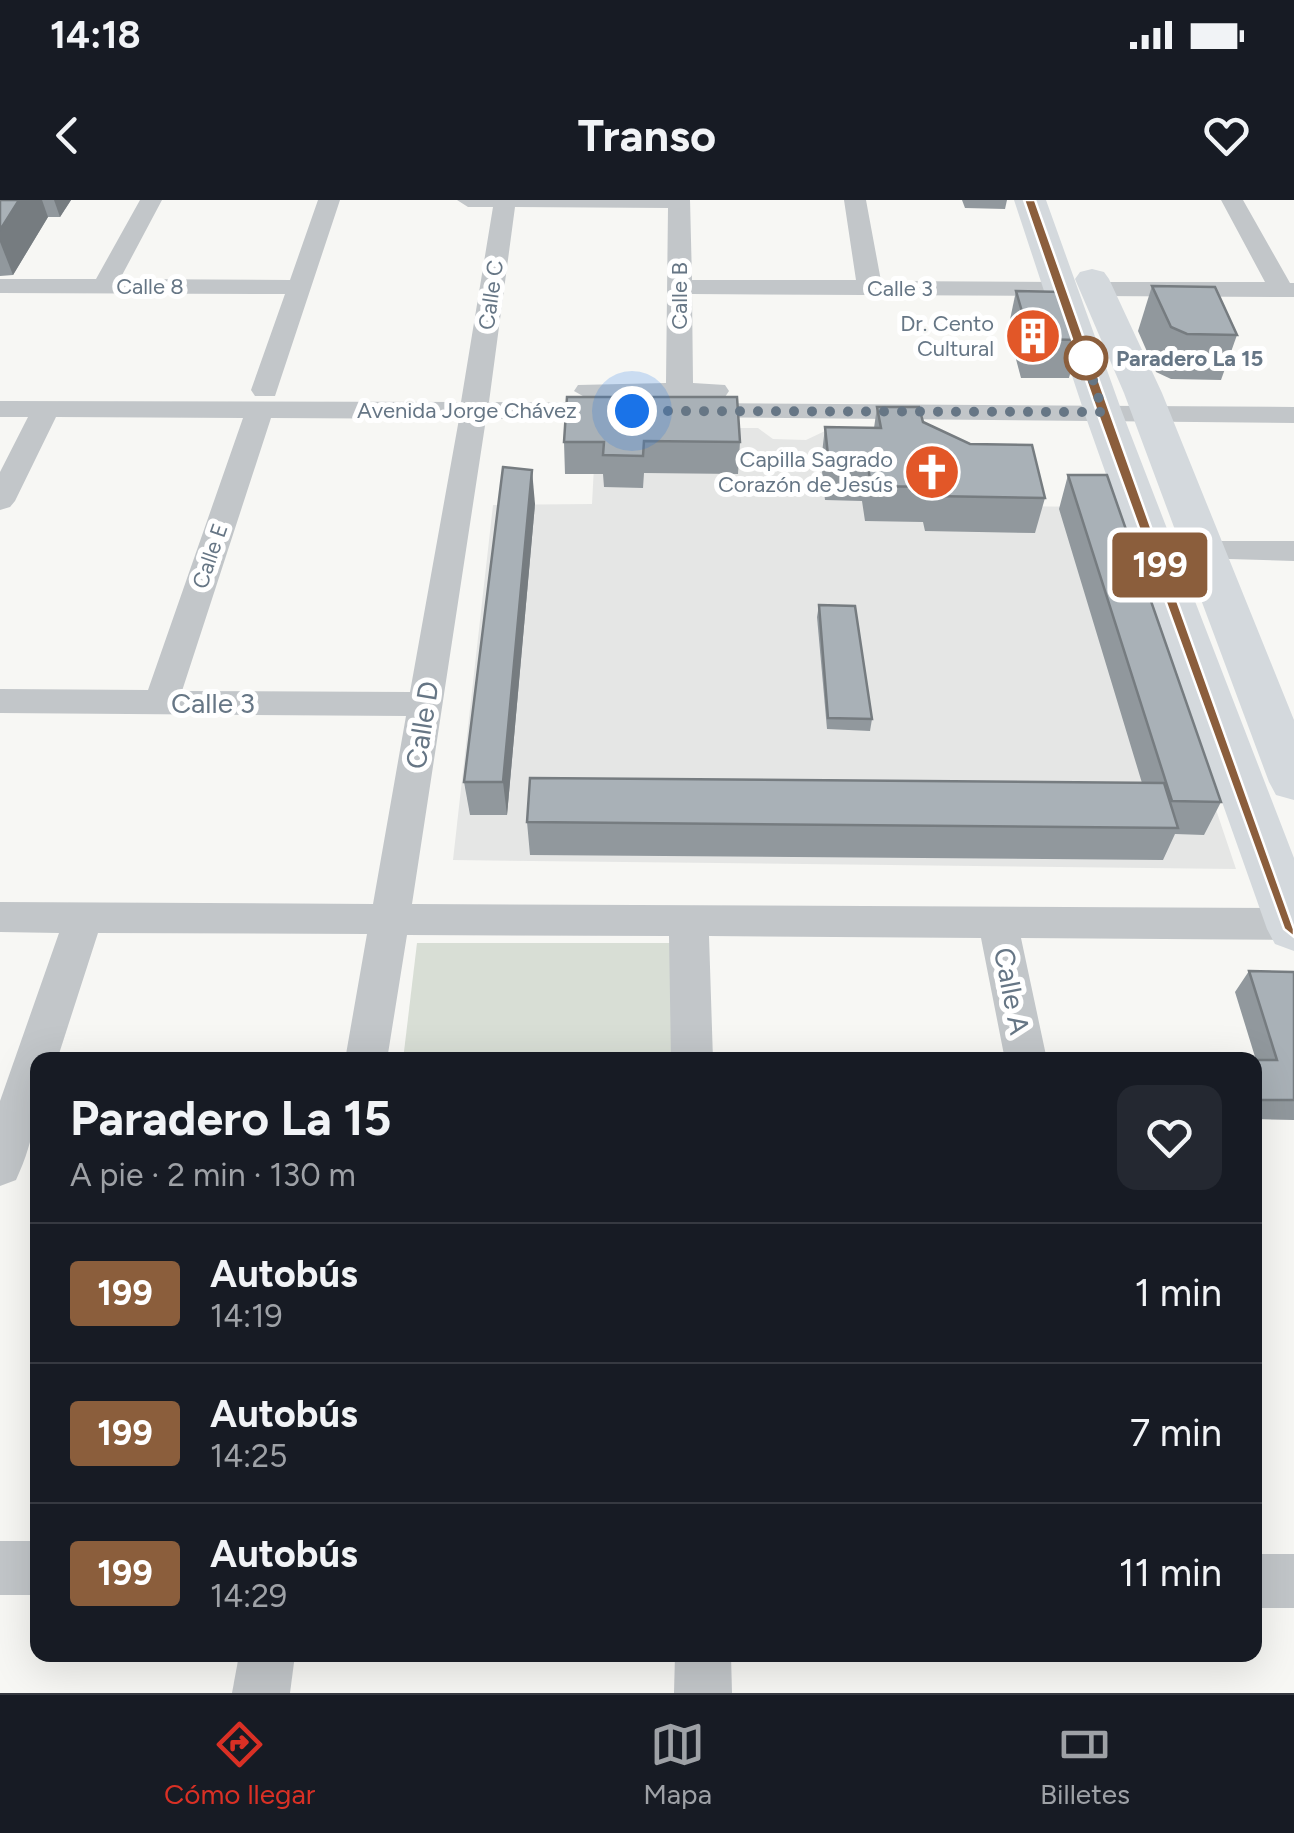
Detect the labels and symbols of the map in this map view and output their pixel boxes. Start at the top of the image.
street label: Calle C [473,258,509,332]
street label: Calle B [666,262,693,330]
street label: Calle 8 [116,273,184,300]
street label: Calle 3 [867,275,933,302]
building icon: Dr. Cento Cultural [1003,306,1063,366]
place label: Dr. Cento Cultural [900,310,994,362]
marker: Paradero La 15 [1065,337,1107,379]
place label: Paradero La 15 [1116,345,1263,372]
your location [607,386,657,436]
street label: Avenida Jorge Chávez [357,397,577,424]
church icon: Capilla Sagrado Corazón de Jesús [902,442,962,502]
place label: Capilla Sagrado Corazón de Jesús [718,446,893,498]
street label: Calle E [186,520,234,592]
line badge: 199 [1102,532,1218,598]
street label: Calle D [398,679,446,771]
street label: Calle 3 [171,686,255,720]
street label: Calle A [987,945,1037,1037]

